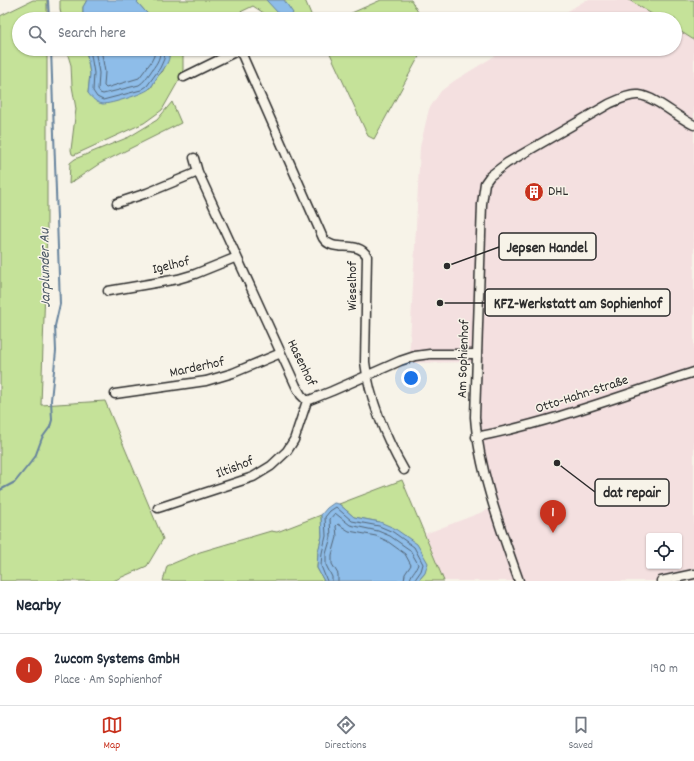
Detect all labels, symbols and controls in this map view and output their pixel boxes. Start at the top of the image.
search box [12,12,682,56]
icon: search [26,23,48,45]
text: Search here [58,23,126,45]
building icon: DHL [523,181,545,203]
place label: DHL [548,182,568,202]
water label: Jarplunder Au [34,227,58,308]
callout: Jepsen Handel [499,233,596,260]
text: Jepsen Handel [506,238,588,260]
street label: Igelhof [150,252,193,280]
street label: Wieselhof [343,260,363,311]
callout: KFZ-Werkstatt am Sophienhof [485,289,670,316]
text: KFZ-Werkstatt am Sophienhof [494,294,663,316]
street label: Am Sophienhof [453,318,475,399]
street label: Hasenhof [281,336,321,391]
street label: Marderhof [168,352,227,384]
your location [401,368,421,388]
street label: Otto-Hahn-Straße [533,371,631,419]
street label: Iltishof [213,451,258,484]
callout: dat repair [595,479,669,506]
text: dat repair [603,483,661,505]
pin: 1 [540,500,566,533]
map controls [646,533,682,569]
button: locate [646,533,682,569]
text: Nearby [16,595,60,619]
text: 2wcom Systems GmbH [54,649,180,671]
text: 1 [28,660,30,679]
text: 190 m [650,660,678,679]
text: Place · Am Sophienhof [54,671,162,690]
tab: Map [101,714,123,754]
tab: Directions [325,714,367,754]
tab: Saved [568,714,593,754]

